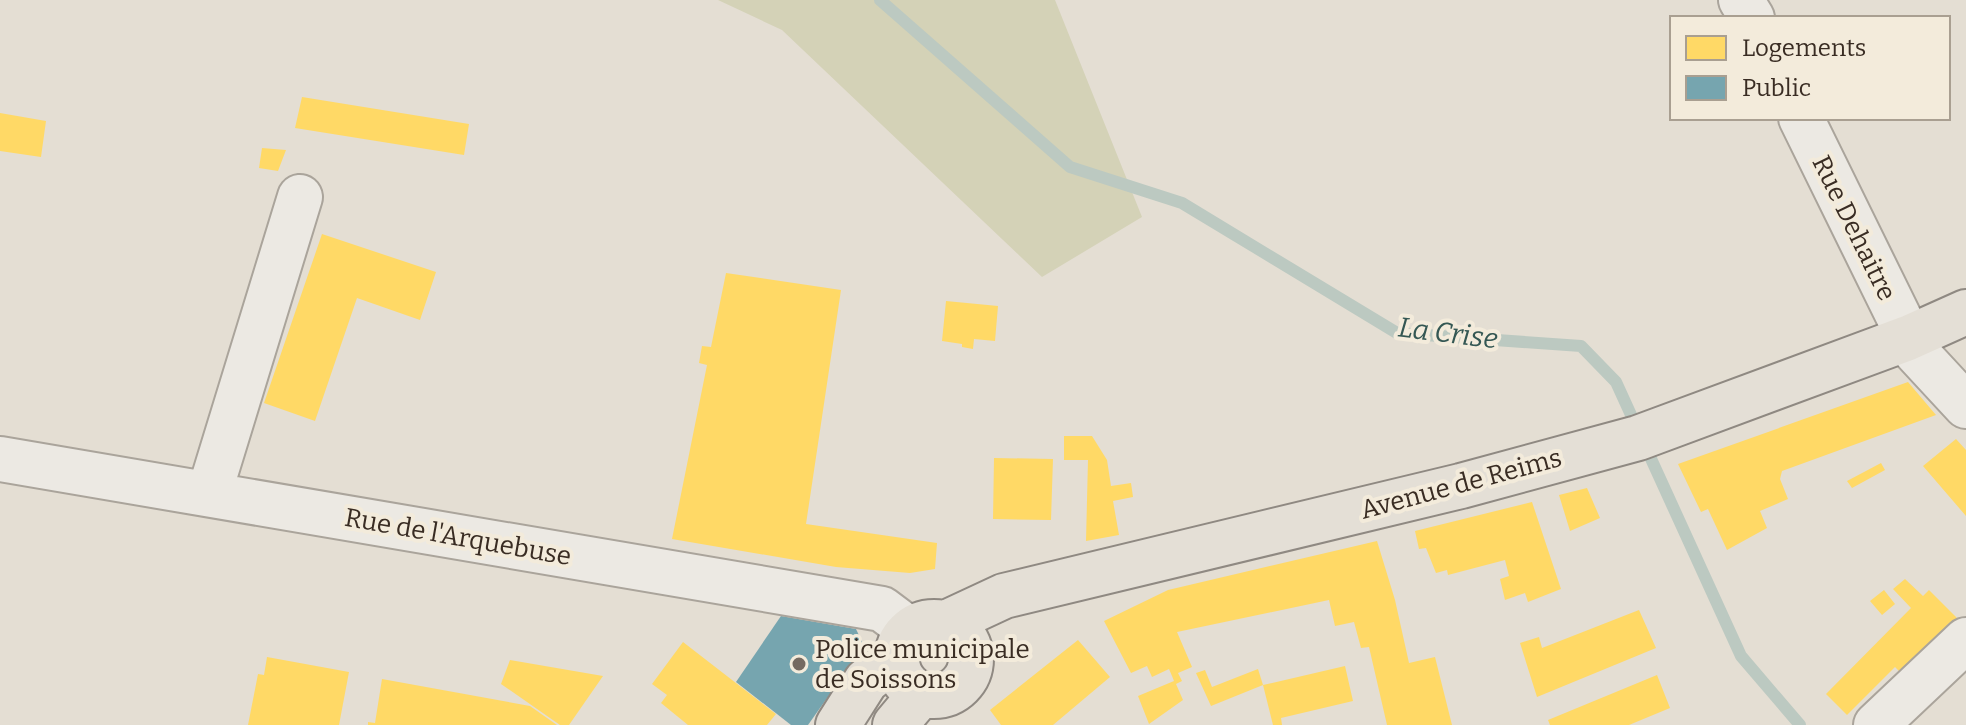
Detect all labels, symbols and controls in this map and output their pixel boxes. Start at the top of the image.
legend [1670,16,1950,120]
text: Logements [1742,34,1866,62]
text: Public [1742,74,1811,102]
street label: Rue Dehaitre [1806,150,1902,306]
water label: La Crise [1396,311,1500,355]
street label: Avenue de Reims [1357,442,1565,526]
street label: Rue de l'Arquebuse [342,502,574,572]
place label: Police municipale de Soissons [815,634,1030,695]
marker: Police municipale de Soissons [790,655,808,673]

